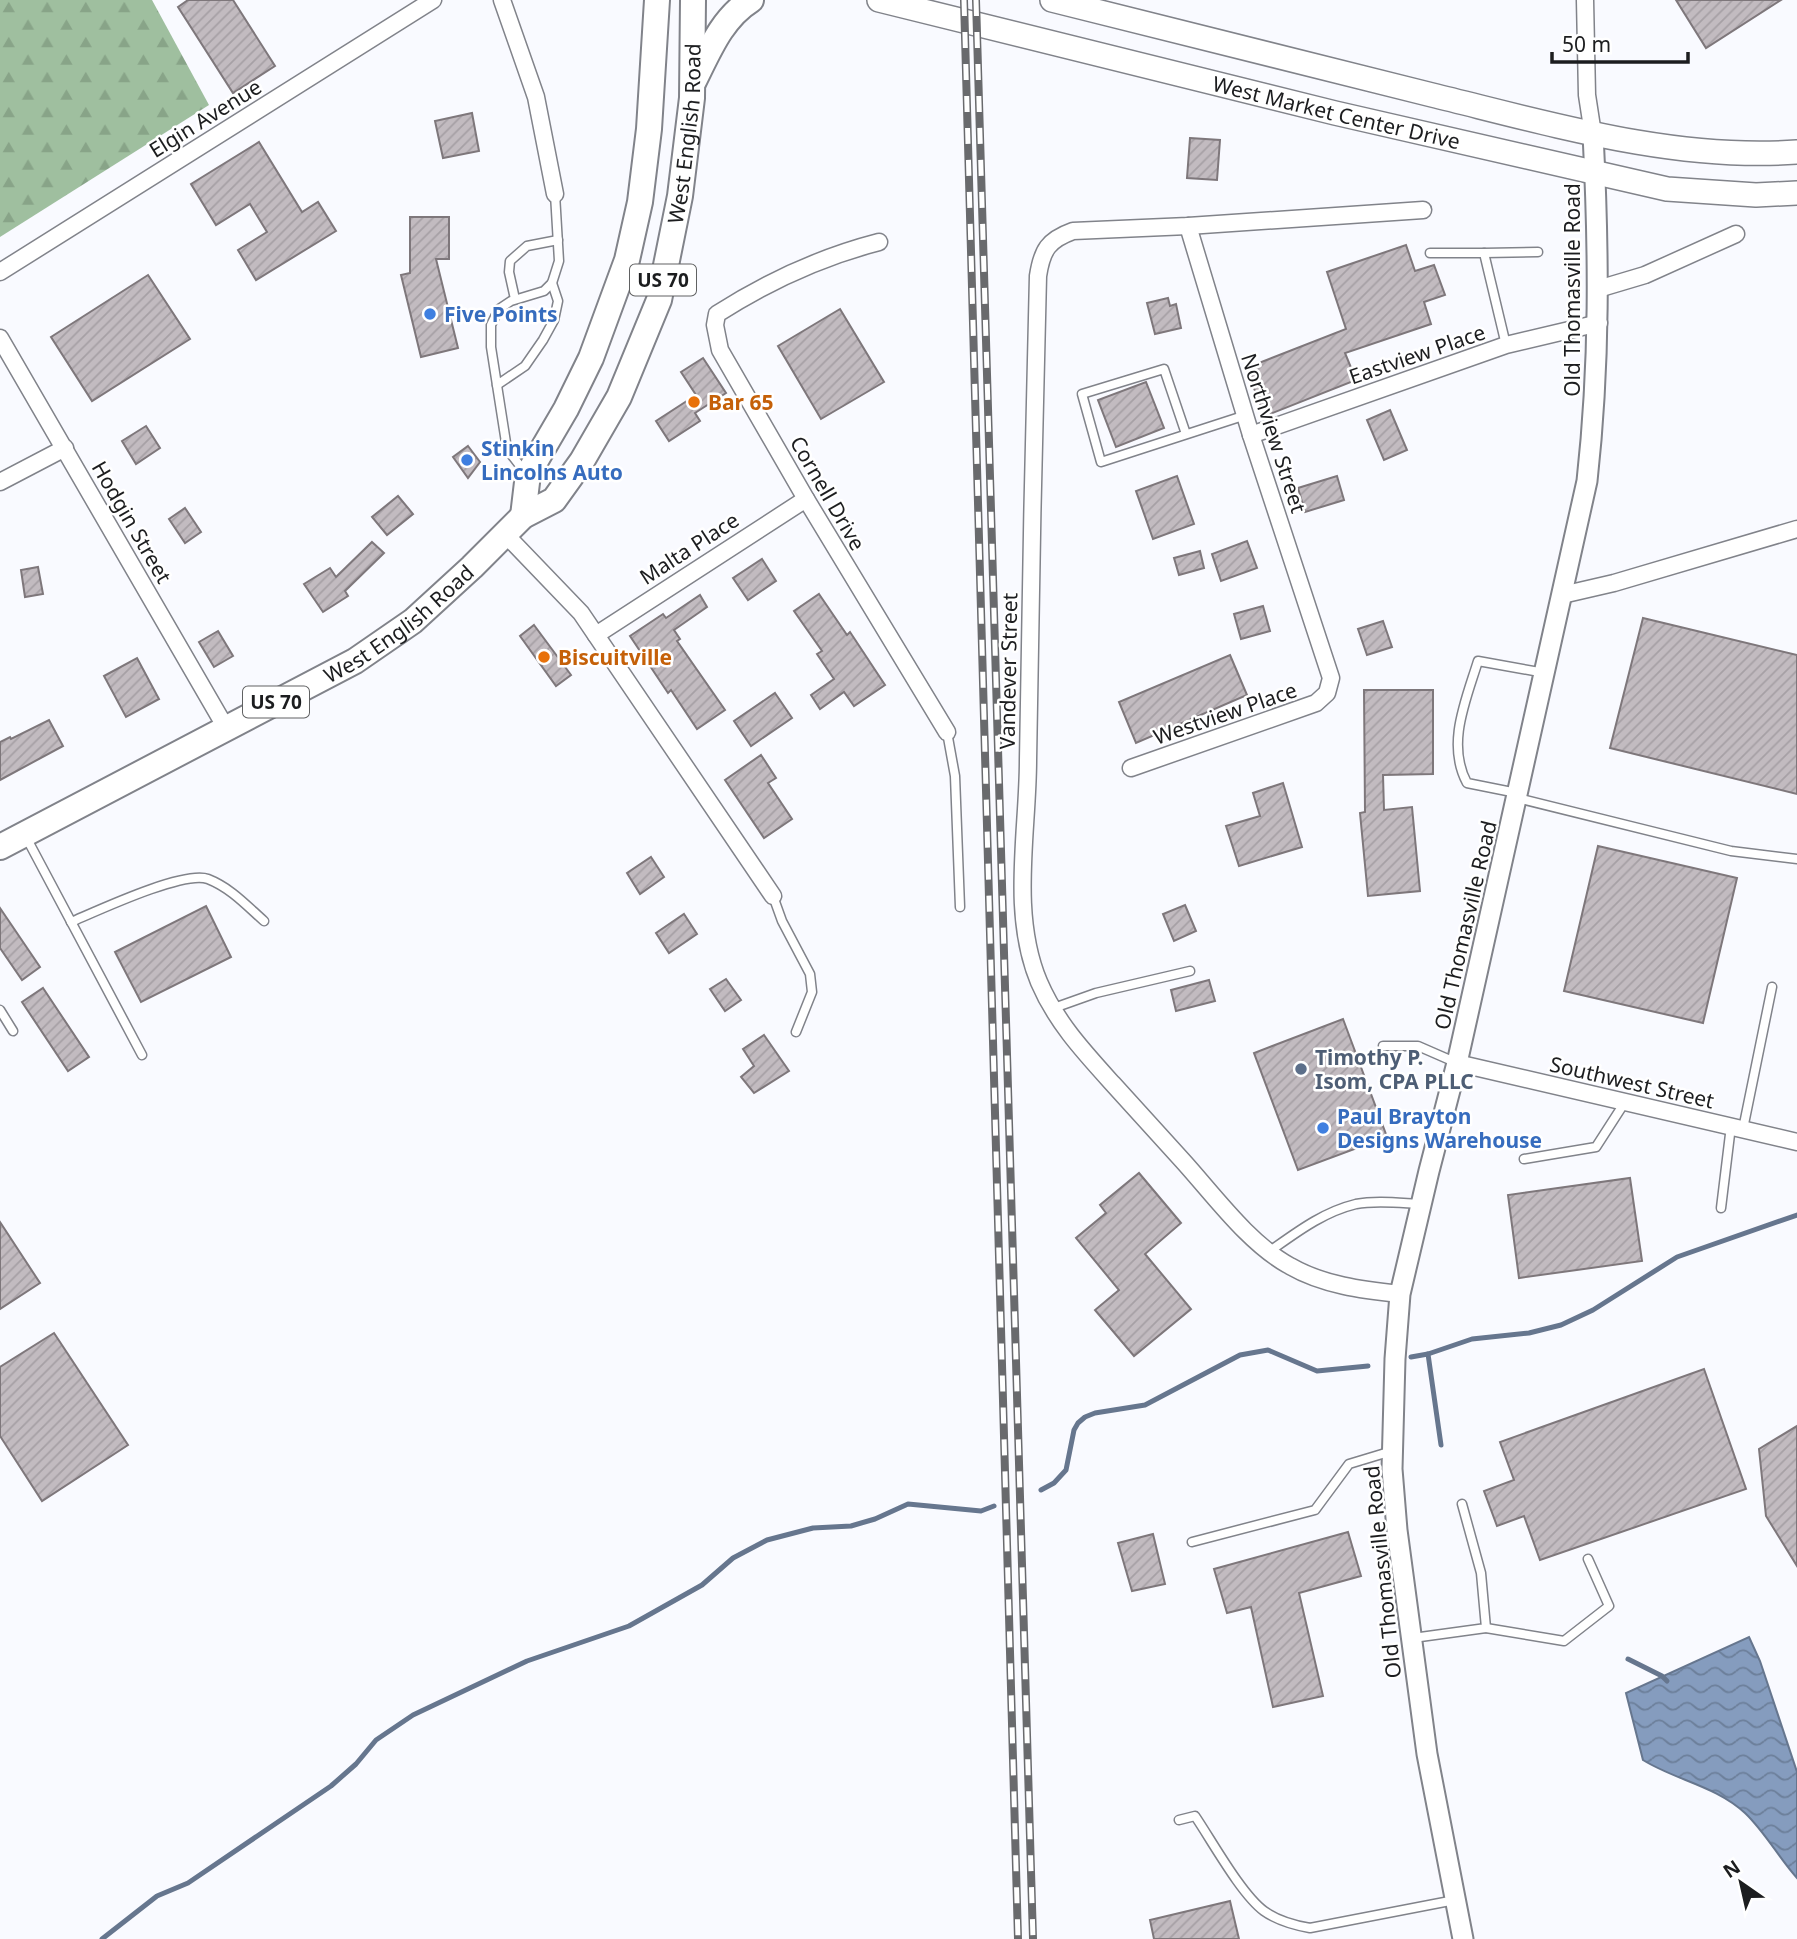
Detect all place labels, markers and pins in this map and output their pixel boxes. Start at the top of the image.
place label: Five Points [444,300,558,328]
marker: Five Points [422,306,438,322]
place label: Bar 65 [708,388,773,416]
marker: Bar 65 [686,394,702,410]
place label: Stinkin Lincolns Auto [481,434,623,486]
marker: Stinkin Lincolns Auto [459,452,475,468]
place label: Biscuitville [558,643,672,671]
marker: Biscuitville [536,649,552,665]
place label: Timothy P. Isom, CPA PLLC [1315,1043,1474,1095]
marker: Timothy P. Isom, CPA PLLC [1293,1061,1309,1077]
place label: Paul Brayton Designs Warehouse [1337,1102,1542,1154]
marker: Paul Brayton Designs Warehouse [1315,1120,1331,1136]

